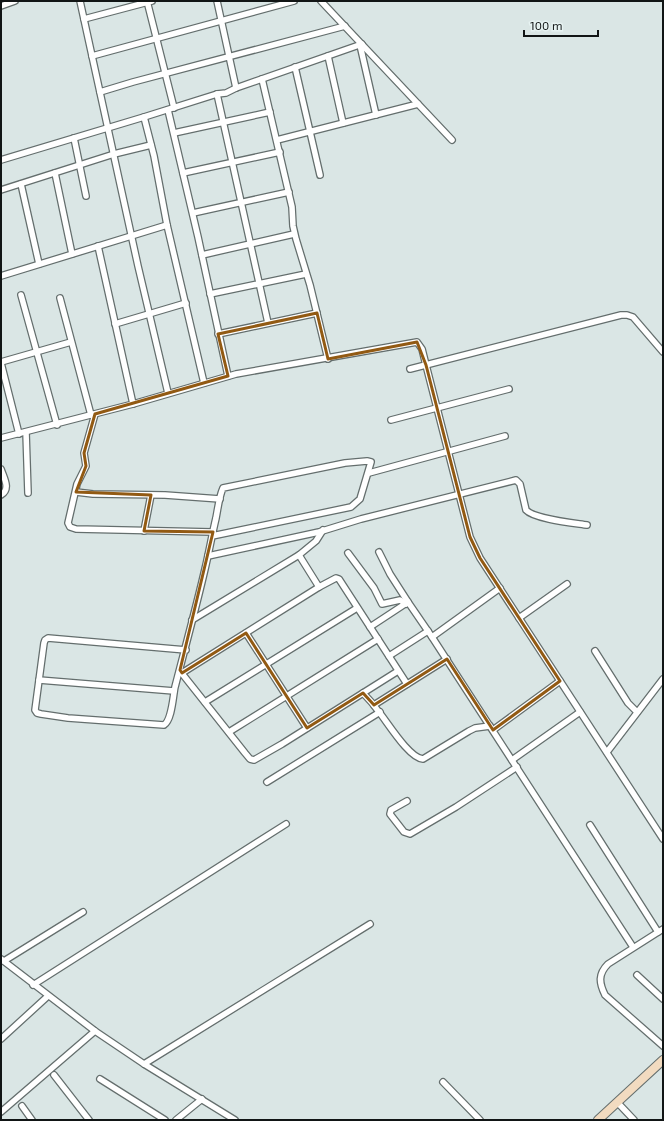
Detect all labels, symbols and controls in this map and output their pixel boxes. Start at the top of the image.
scale bar [524,12,598,38]
text: 100 m [530,18,562,32]

